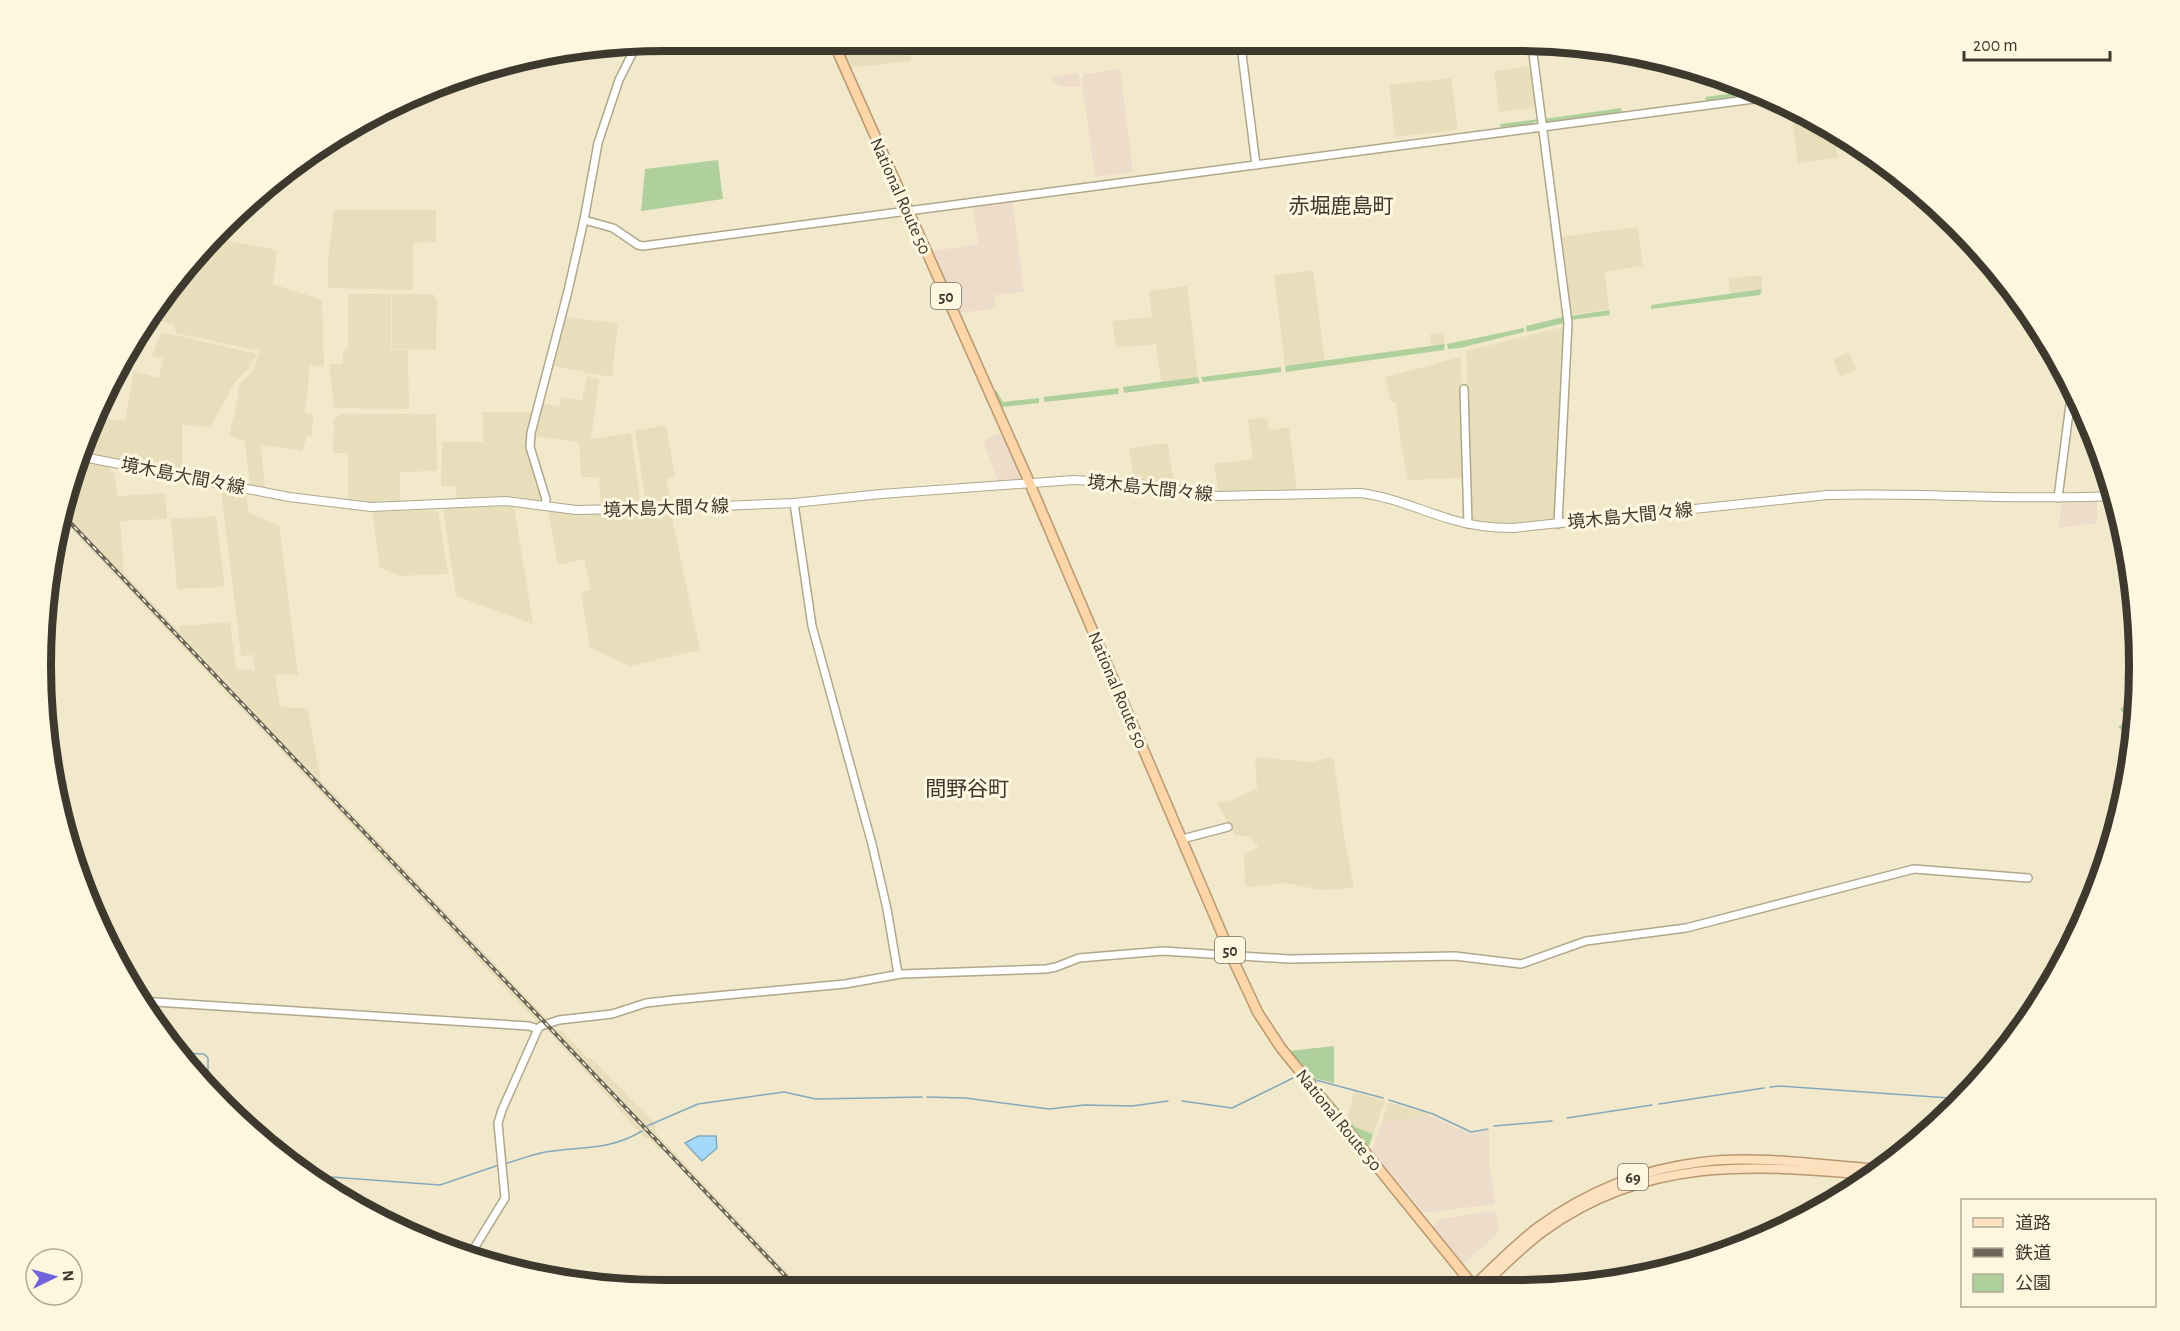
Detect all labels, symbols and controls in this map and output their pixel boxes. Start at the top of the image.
scale bar [1964,24,2110,62]
text: 200 m [1973,37,2018,55]
street label: National Route 50 [866,136,934,257]
district label: 赤堀鹿島町 [1289,195,1394,217]
road number: 50 [931,283,961,309]
street label: 境木島大間々線 [119,454,247,498]
street label: 境木島大間々線 [1086,471,1214,505]
street label: 境木島大間々線 [603,496,729,520]
street label: 境木島大間々線 [1566,499,1694,533]
street label: National Route 50 [1084,629,1150,752]
district label: 間野谷町 [925,778,1009,800]
road number: 50 [1215,937,1245,963]
street label: National Route 50 [1292,1066,1385,1175]
road number: 69 [1618,1164,1648,1190]
legend [1961,1199,2156,1307]
text: 道路 [2015,1213,2051,1233]
text: 鉄道 [2015,1243,2051,1263]
north arrow [24,1247,84,1307]
text: N [59,1270,76,1282]
text: 公園 [2015,1274,2051,1293]

